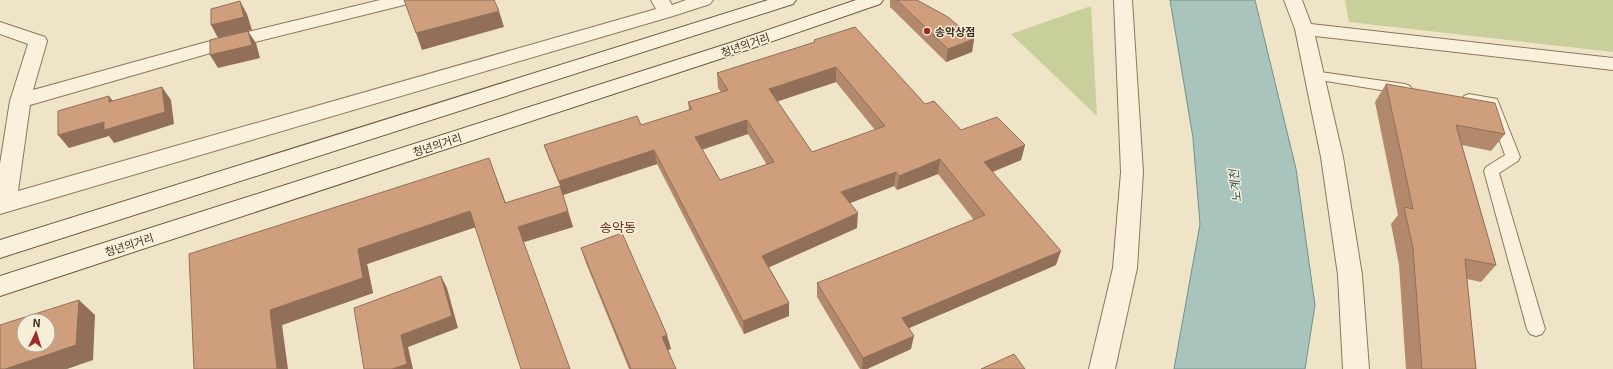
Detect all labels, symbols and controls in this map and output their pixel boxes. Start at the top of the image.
place label: 송악상점 [935,23,975,39]
marker: 송악상점 [922,26,932,36]
street label: 청년의거리 [718,28,772,60]
street label: 청년의거리 [410,129,464,159]
water label: 노계천 [1224,167,1244,203]
district label: 송악동 [600,217,636,236]
street label: 청년의거리 [102,229,156,259]
north arrow [16,313,56,353]
text: N [32,314,41,330]

